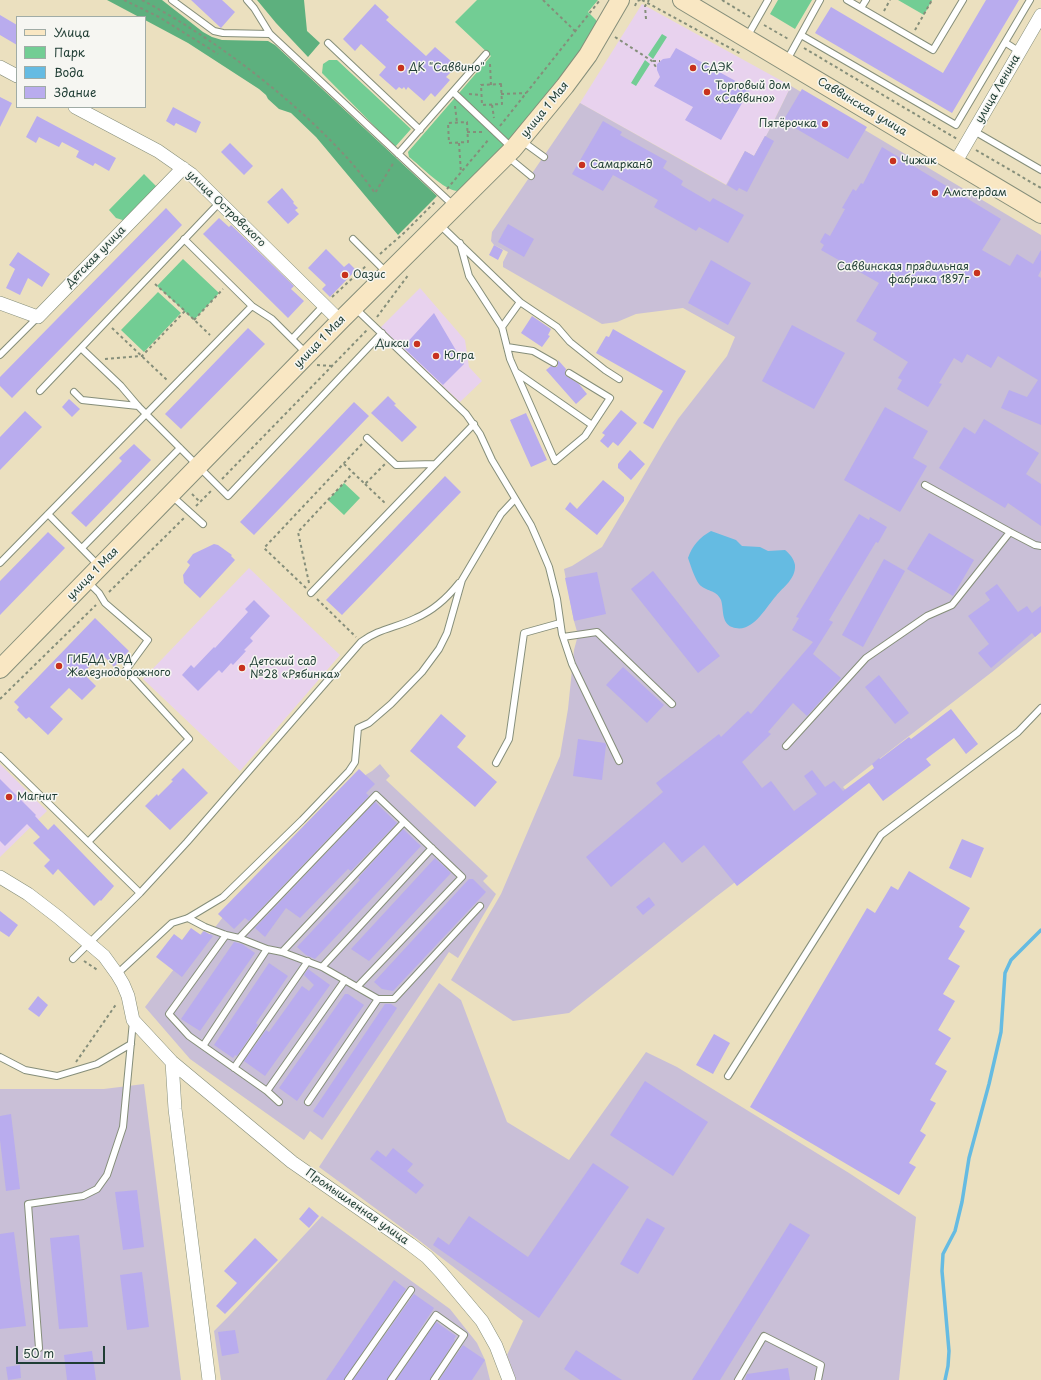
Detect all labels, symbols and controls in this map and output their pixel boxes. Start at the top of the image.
legend [16,16,146,108]
text: Улица [54,23,90,41]
text: Парк [54,43,85,61]
street label: улица Ленина [973,52,1023,126]
place label: ДК "Саввино" [409,61,485,75]
place label: СДЭК [701,61,733,75]
text: Вода [54,63,84,81]
marker: ДК "Саввино" [396,63,406,73]
marker: СДЭК [688,63,698,73]
street label: Саввинская улица [815,75,909,139]
street label: улица 1 Мая [518,79,572,141]
place label: Торговый дом «Саввино» [715,79,791,105]
text: Здание [54,83,96,101]
marker: Торговый дом «Саввино» [702,87,712,97]
place label: Пятёрочка [759,117,817,131]
marker: Пятёрочка [820,119,830,129]
place label: Чижик [901,154,937,168]
marker: Чижик [888,156,898,166]
place label: Самарканд [590,158,652,172]
marker: Самарканд [577,160,587,170]
street label: улица Островского [184,168,268,250]
place label: Амстердам [943,186,1007,200]
marker: Амстердам [930,188,940,198]
street label: Детская улица [63,224,129,290]
place label: Саввинская прядильная фабрика 1897г [837,260,969,286]
place label: Оазис [353,268,385,282]
marker: Саввинская прядильная фабрика 1897г [972,268,982,278]
marker: Оазис [340,270,350,280]
street label: улица 1 Мая [292,313,348,371]
place label: Дикси [375,337,409,351]
marker: Дикси [412,339,422,349]
place label: Югра [444,349,474,363]
marker: Югра [431,351,441,361]
street label: улица 1 Мая [65,545,121,603]
place label: ГИБДД УВД Железнодорожного [67,653,171,679]
place label: Детский сад №28 «Рябинка» [250,655,340,681]
marker: ГИБДД УВД Железнодорожного [54,661,64,671]
marker: Детский сад №28 «Рябинка» [237,663,247,673]
place label: Магнит [17,790,57,804]
marker: Магнит [4,792,14,802]
street label: Промышленная улица [303,1166,411,1248]
scale bar [18,1338,107,1364]
text: 50 m [23,1344,54,1362]

